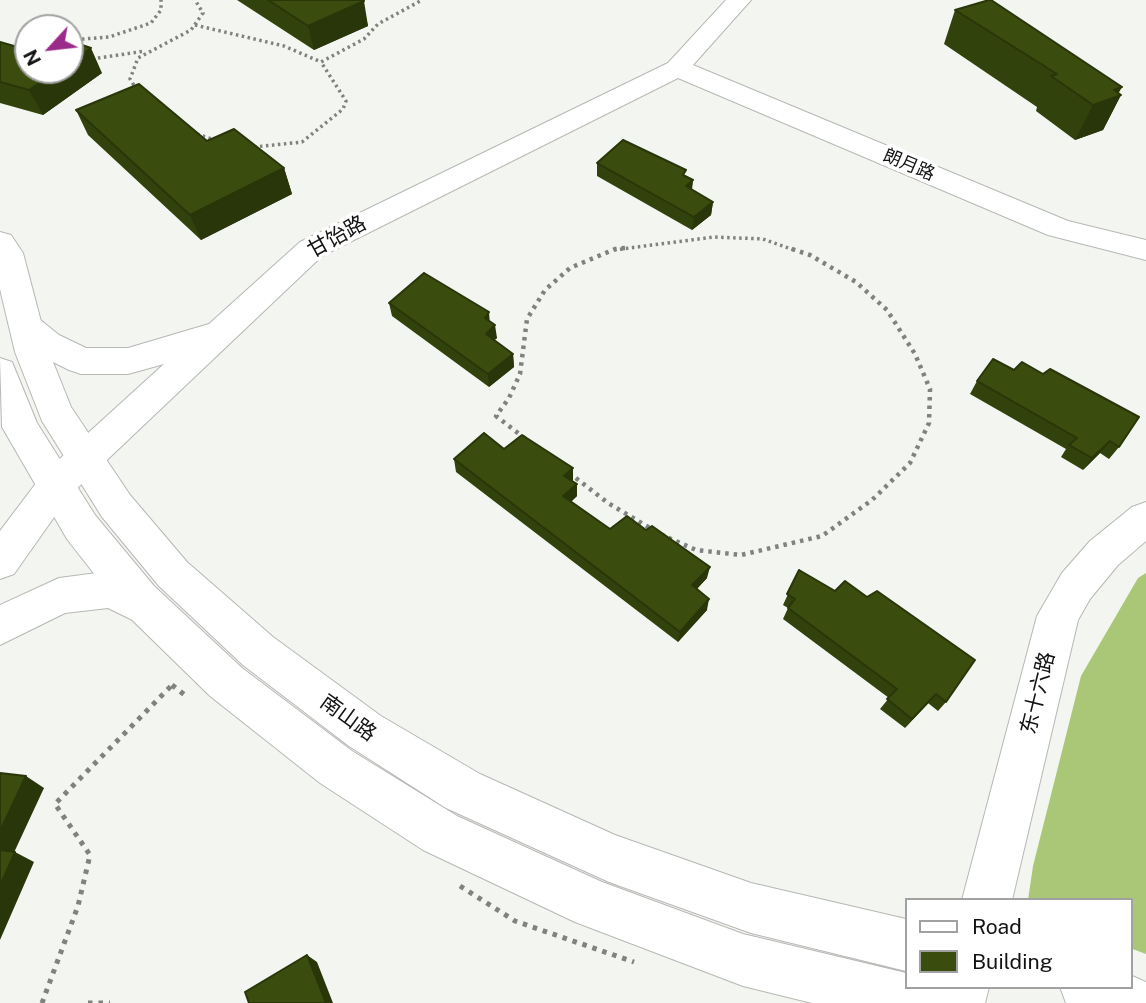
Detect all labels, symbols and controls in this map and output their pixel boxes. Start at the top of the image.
north arrow [14,14,84,84]
text: N [19,46,45,69]
street label: 朗月路 [880,145,938,185]
street label: 甘饴路 [303,211,371,263]
street label: 东十六路 [1016,649,1060,737]
street label: 南山路 [315,689,381,747]
legend [904,898,1132,989]
text: Road [972,914,1022,939]
text: Building [972,949,1053,974]

